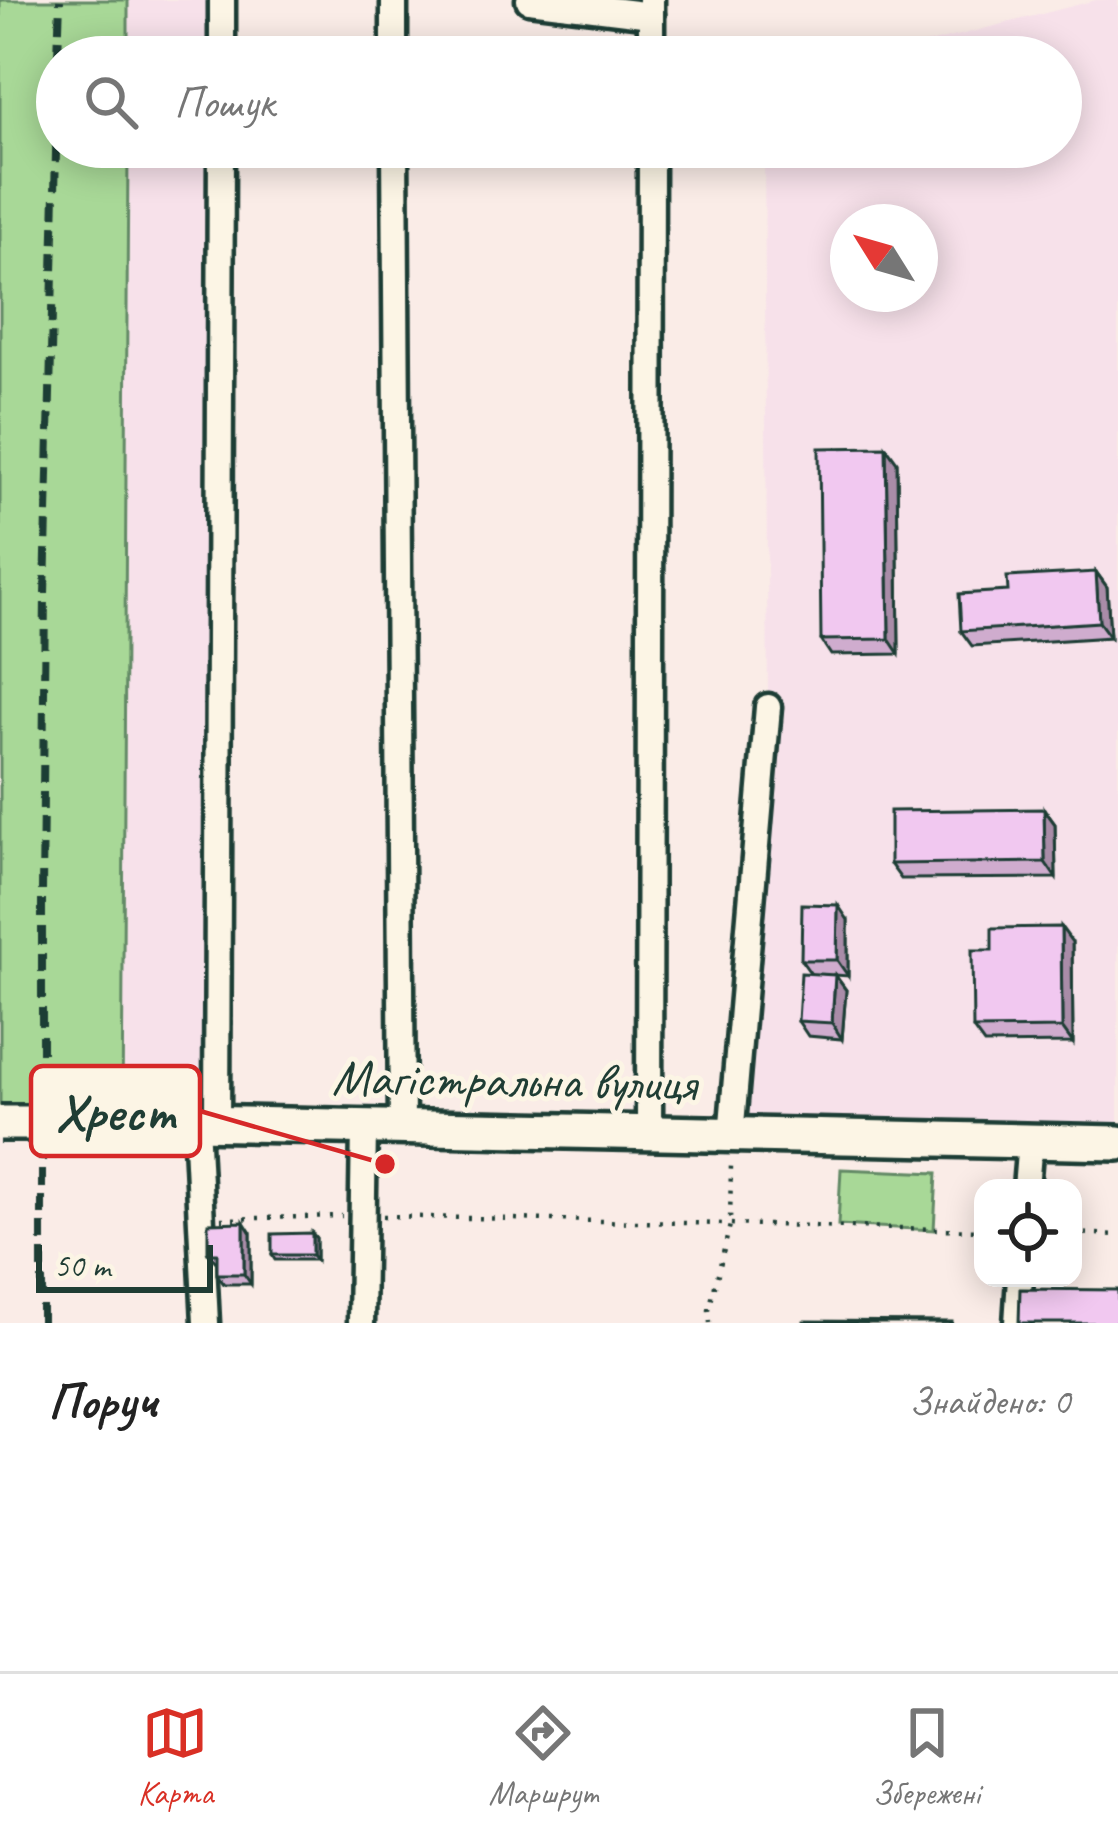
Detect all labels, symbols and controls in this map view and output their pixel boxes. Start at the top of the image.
search box [36,36,1082,168]
icon: search [78,69,144,135]
text: Пошук [174,74,274,131]
north arrow [830,204,938,312]
street label: Магістральна вулиця [331,1045,700,1115]
callout: Хрест [31,1066,200,1156]
text: Хрест [56,1078,178,1146]
map controls [974,1179,1082,1287]
button: locate [974,1179,1082,1287]
scale bar [36,1239,213,1292]
text: 50 m [54,1245,110,1287]
text: Поруч [48,1369,157,1433]
text: Знайдено: 0 [909,1377,1070,1426]
tab: Карта [138,1700,213,1814]
tab: Маршрут [489,1700,597,1814]
tab: Збережені [873,1700,980,1814]

